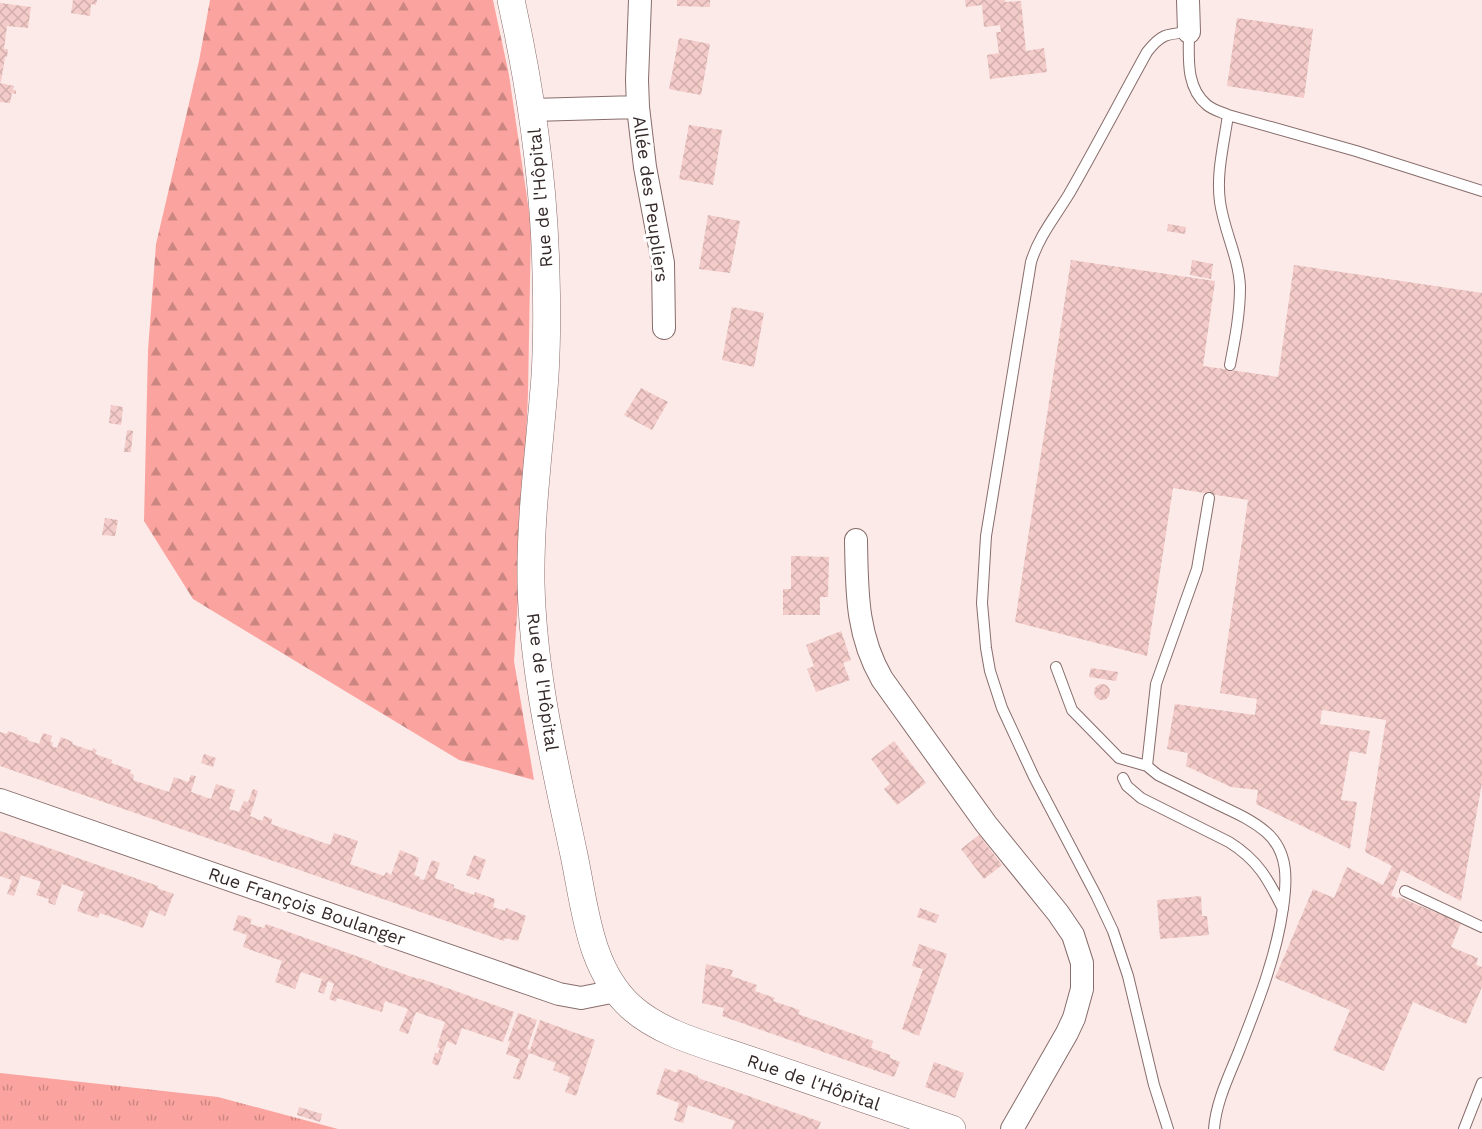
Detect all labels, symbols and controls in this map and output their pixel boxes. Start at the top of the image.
street label: Allée des Peupliers [629,114,673,284]
street label: Rue de l'Hôpital [523,127,557,269]
street label: Rue de l'Hôpital [523,611,563,753]
street label: Rue François Boulanger [206,862,408,950]
street label: Rue de l'Hôpital [745,1049,884,1115]

